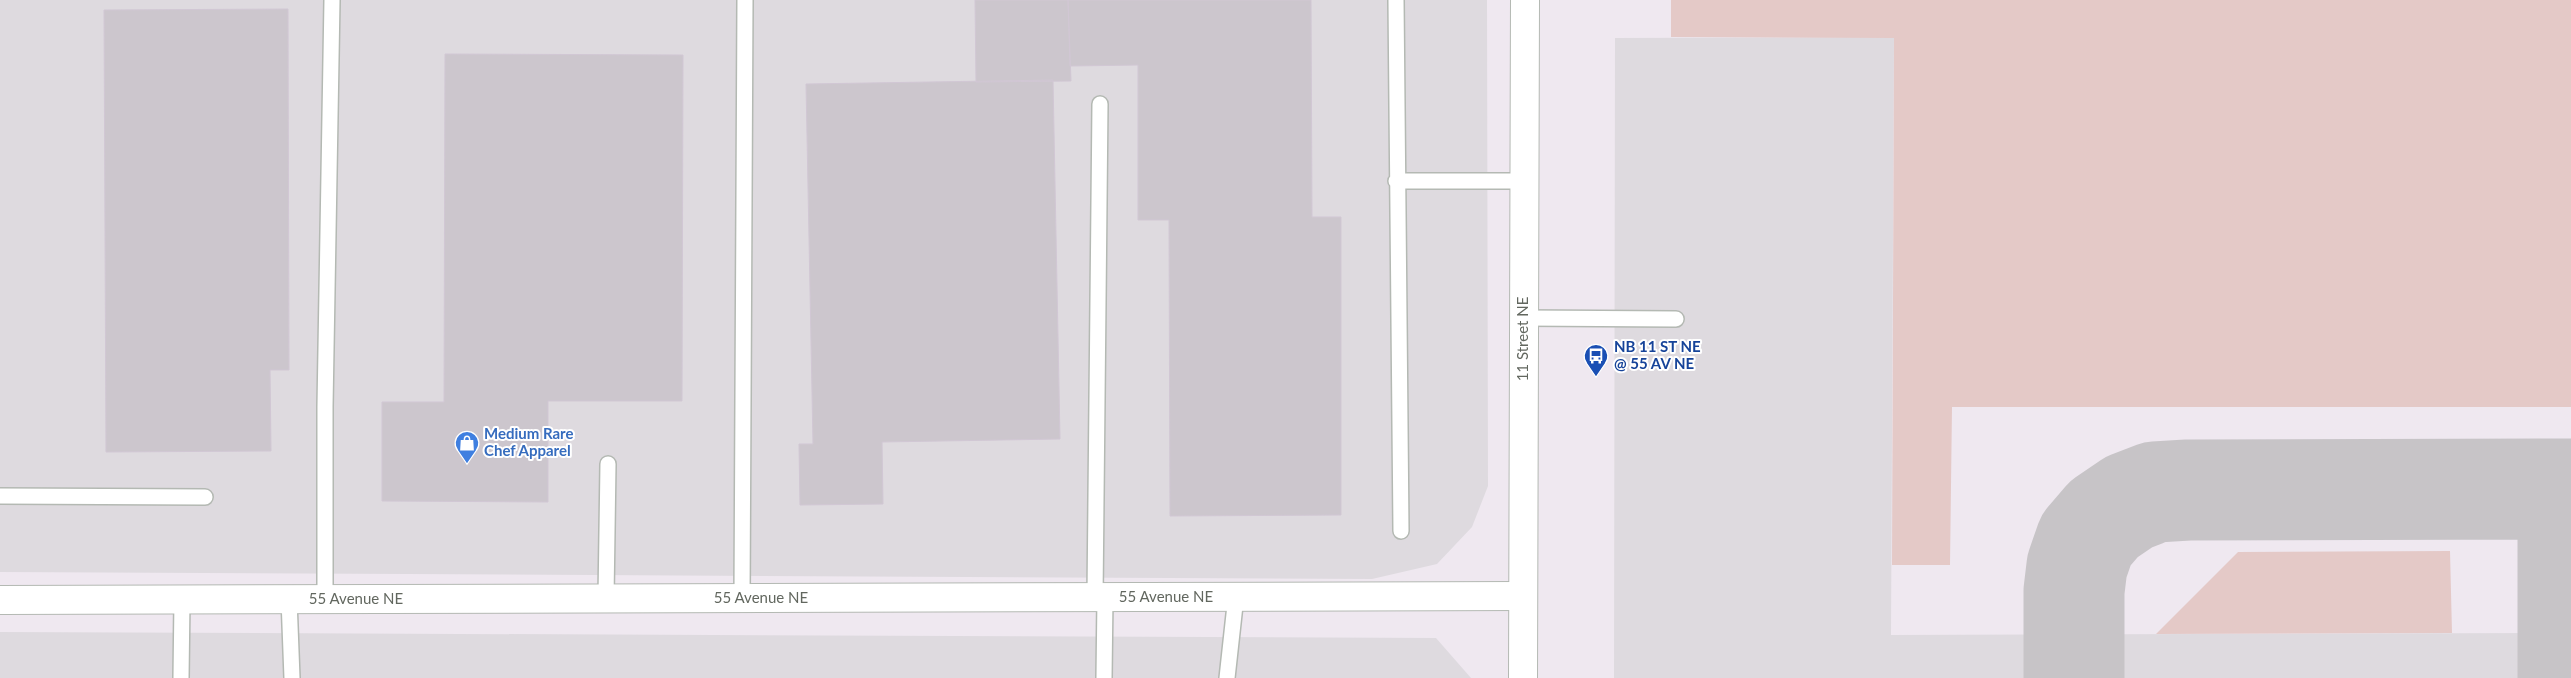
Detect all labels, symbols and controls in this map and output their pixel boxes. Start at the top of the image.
street label: 11 Street NE [1513,297,1531,381]
place label: NB 11 ST NE @ 55 AV NE [1614,337,1701,372]
bus stop icon: NB 11 ST NE @ 55 AV NE [1583,343,1609,377]
place label: Medium Rare Chef Apparel [484,424,573,459]
shop icon: Medium Rare Chef Apparel [454,430,480,464]
street label: 55 Avenue NE [1119,587,1213,605]
street label: 55 Avenue NE [714,588,808,606]
street label: 55 Avenue NE [309,589,403,607]

